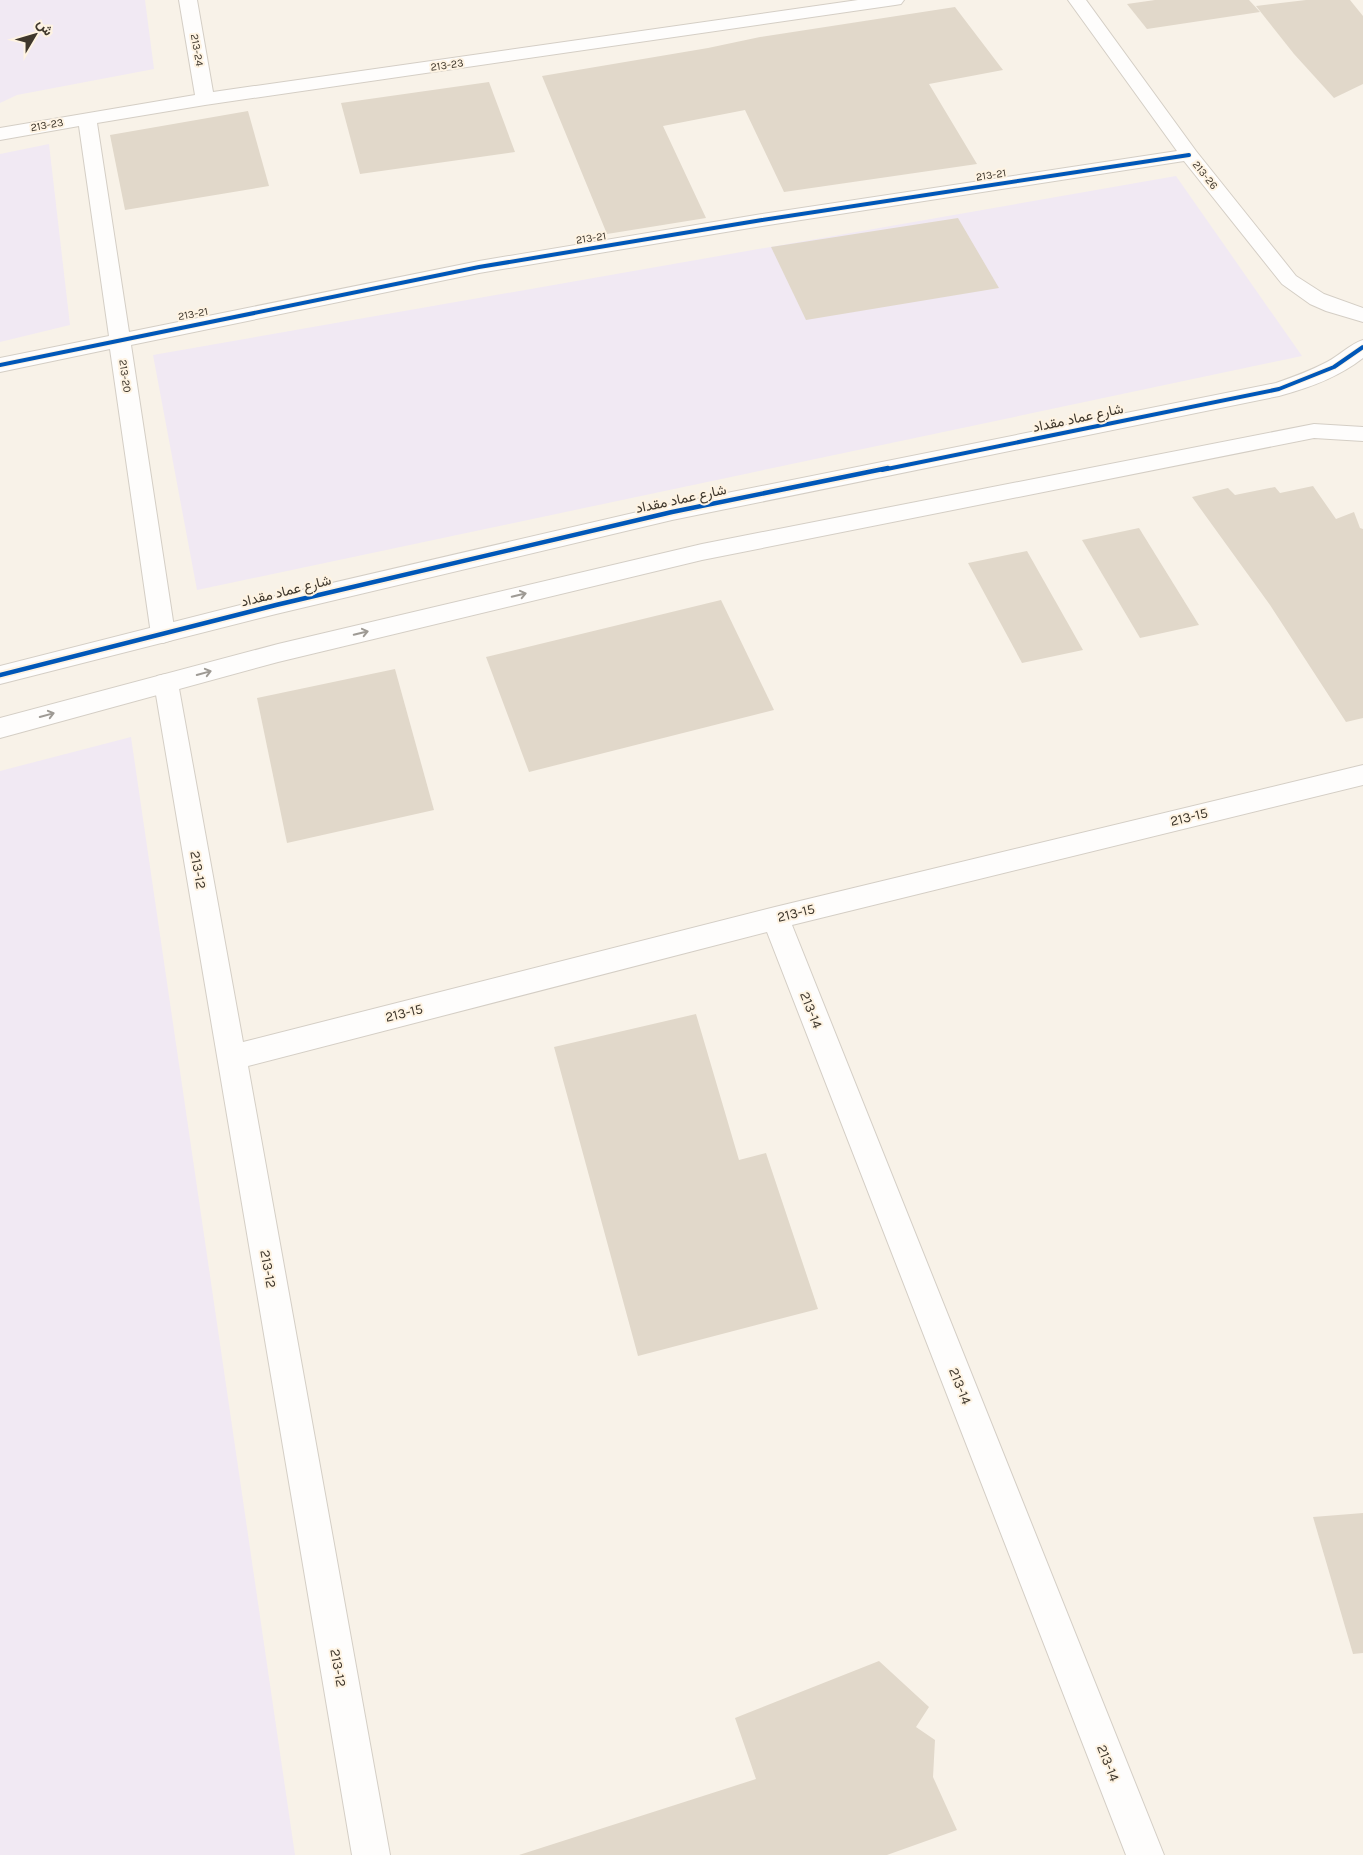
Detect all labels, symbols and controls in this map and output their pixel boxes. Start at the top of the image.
north arrow [10,10,60,60]
text: ش [33,15,57,39]
street label: 213-24 [188,33,206,67]
street label: 213-23 [430,56,464,74]
street label: 213-23 [30,116,64,134]
street label: 213-26 [1190,158,1220,192]
street label: 213-21 [975,166,1007,184]
street label: 213-21 [575,229,607,247]
street label: 213-21 [177,305,209,323]
street label: 213-20 [116,359,134,393]
street label: شارع عماد مقداد [1031,400,1125,438]
street label: شارع عماد مقداد [634,481,728,519]
street label: شارع عماد مقداد [239,572,333,612]
one-way arrow [511,590,527,599]
one-way arrow [353,628,369,637]
one-way arrow [195,668,211,677]
one-way arrow [39,710,55,720]
street label: 213-15 [1168,804,1210,830]
street label: 213-12 [186,850,210,890]
street label: 213-15 [775,900,817,926]
street label: 213-14 [796,989,826,1031]
street label: 213-15 [383,1000,425,1026]
street label: 213-12 [256,1249,280,1289]
street label: 213-14 [945,1365,975,1407]
street label: 213-12 [326,1648,350,1688]
street label: 213-14 [1093,1742,1123,1784]

